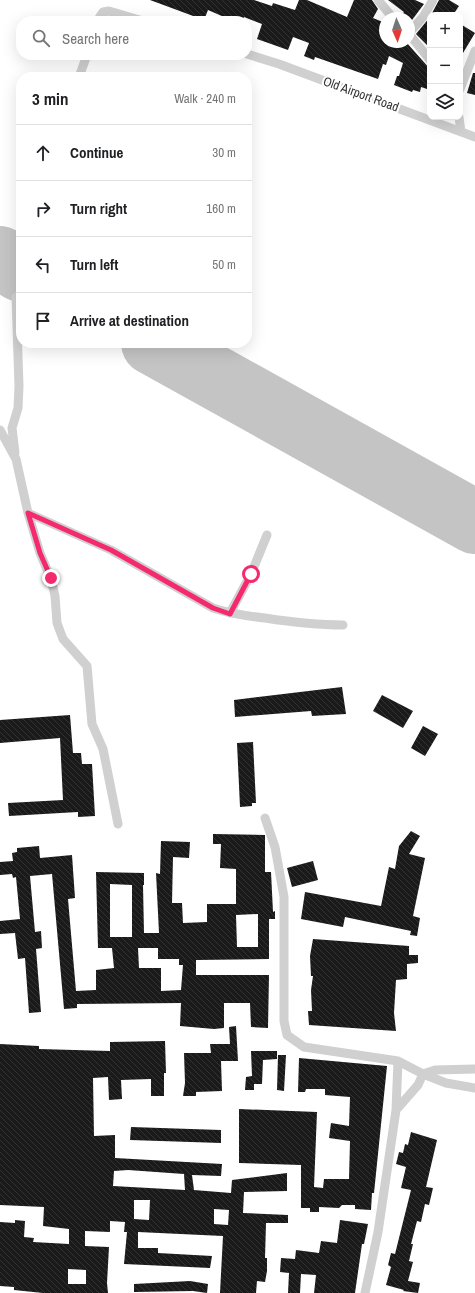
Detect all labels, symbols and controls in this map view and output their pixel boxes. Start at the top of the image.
north arrow [379,12,415,48]
map controls [427,12,463,120]
button: + [427,12,463,48]
search box [16,16,252,60]
icon: search [30,27,52,49]
text: Search here [62,28,129,49]
button: − [427,48,463,84]
street label: Old Airport Road [321,72,401,116]
button: layers [427,84,463,120]
text: 3 min [32,87,68,110]
text: Walk · 240 m [174,90,236,107]
icon: ahead [32,142,54,164]
text: Continue [70,142,123,163]
text: 30 m [212,144,236,161]
icon: right [32,198,54,220]
text: Turn right [70,198,127,219]
text: 160 m [206,200,236,217]
icon: left [32,254,54,276]
text: Turn left [70,254,118,275]
text: 50 m [212,256,236,273]
icon: arrive [32,310,54,332]
text: Arrive at destination [70,310,189,331]
route start [242,565,260,583]
route end [42,569,60,587]

